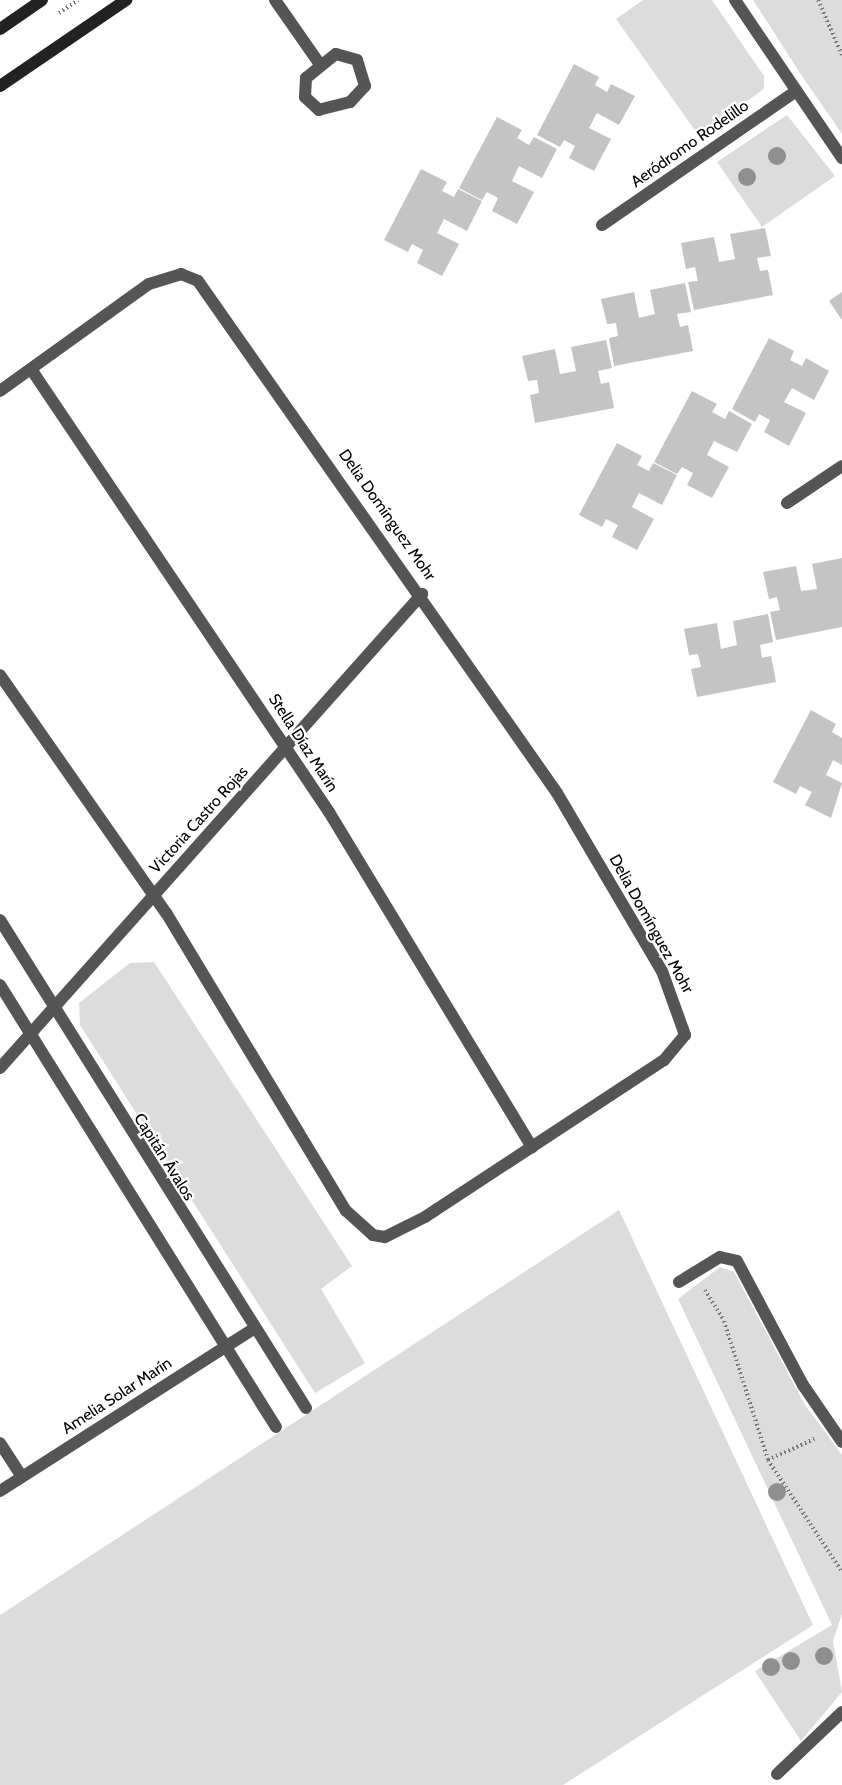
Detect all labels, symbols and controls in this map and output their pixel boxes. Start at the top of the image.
street label: Aeródromo Rodelillo [628,96,752,192]
street label: Delia Domínguez Mohr [334,446,440,584]
street label: Stella Díaz Marín [264,690,342,796]
street label: Victoria Castro Rojas [146,762,252,878]
street label: Delia Domínguez Mohr [605,851,697,997]
street label: Capitán Ávalos [130,1110,198,1204]
street label: Amelia Solar Marín [59,1353,175,1439]

